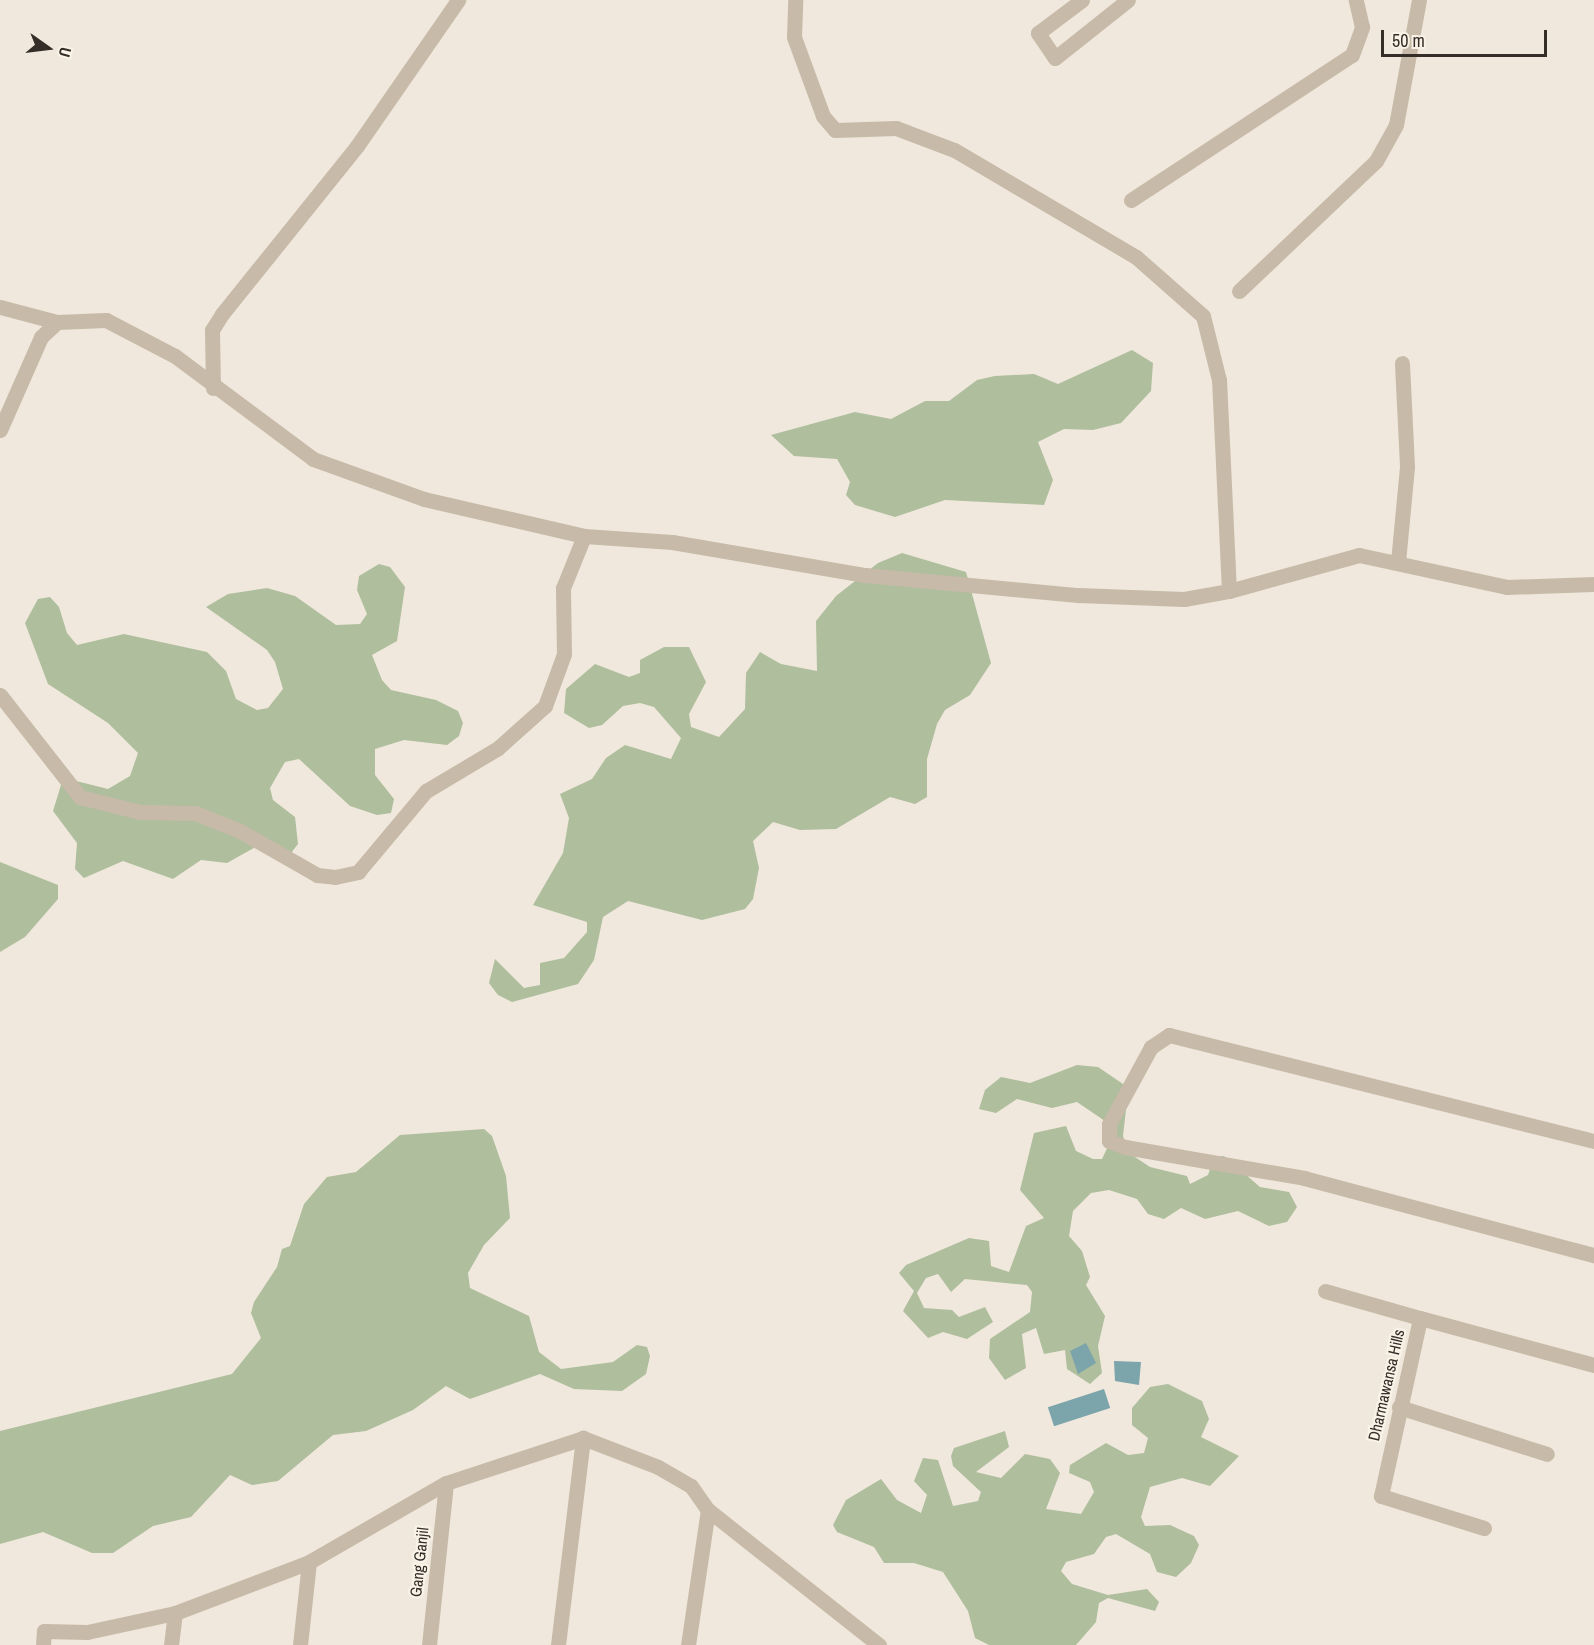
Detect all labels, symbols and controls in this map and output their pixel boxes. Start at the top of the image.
north arrow [18,18,78,78]
scale bar [1384,18,1550,56]
text: 50 m [1392,28,1425,53]
text: U [54,45,77,60]
street label: Dharmawansa Hills [1364,1327,1408,1443]
street label: Gang Ganjil [406,1526,432,1598]

